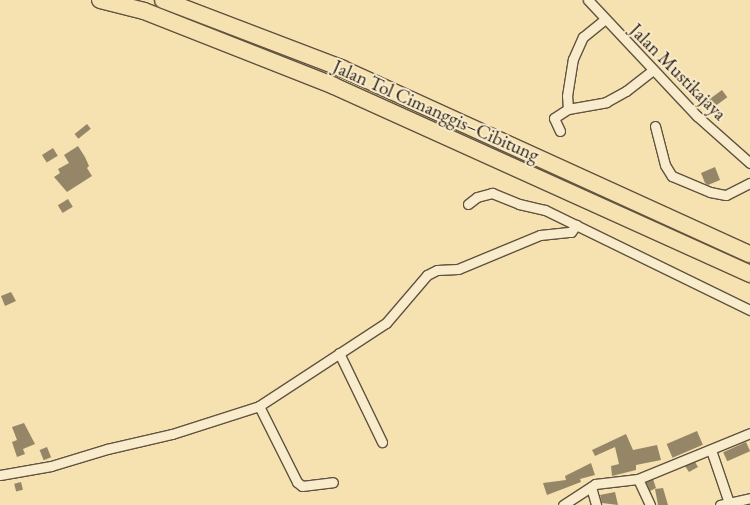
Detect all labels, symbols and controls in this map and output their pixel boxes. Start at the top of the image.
street label: Jalan Mustikajaya [625,19,731,125]
street label: Jalan Tol Cimanggis–Cibitung [329,55,543,167]

